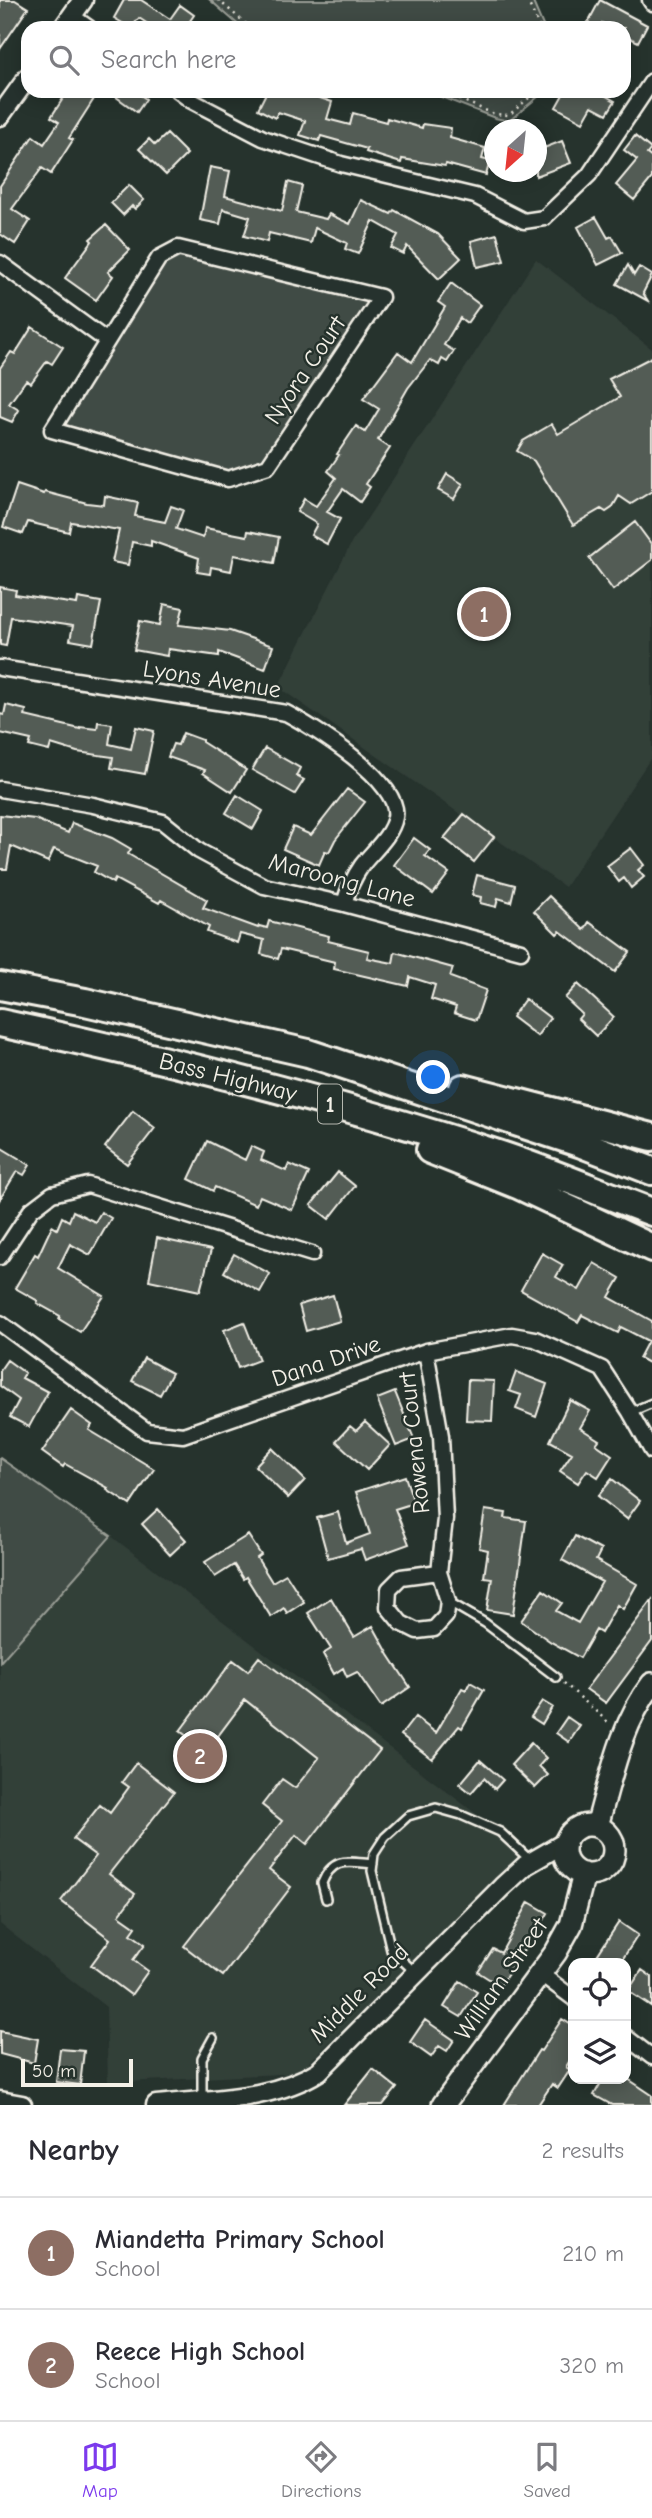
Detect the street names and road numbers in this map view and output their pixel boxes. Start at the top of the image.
street label: Nyora Court [259,310,352,429]
street label: Lyons Avenue [141,654,283,704]
street label: Maroong Lane [266,847,418,913]
street label: Bass Highway [156,1046,300,1108]
road number: 1 [318,1084,342,1124]
street label: Dana Drive [268,1329,384,1393]
street label: Rowena Court [393,1370,435,1515]
street label: William Street [449,1912,554,2045]
street label: Middle Road [304,1938,414,2048]

